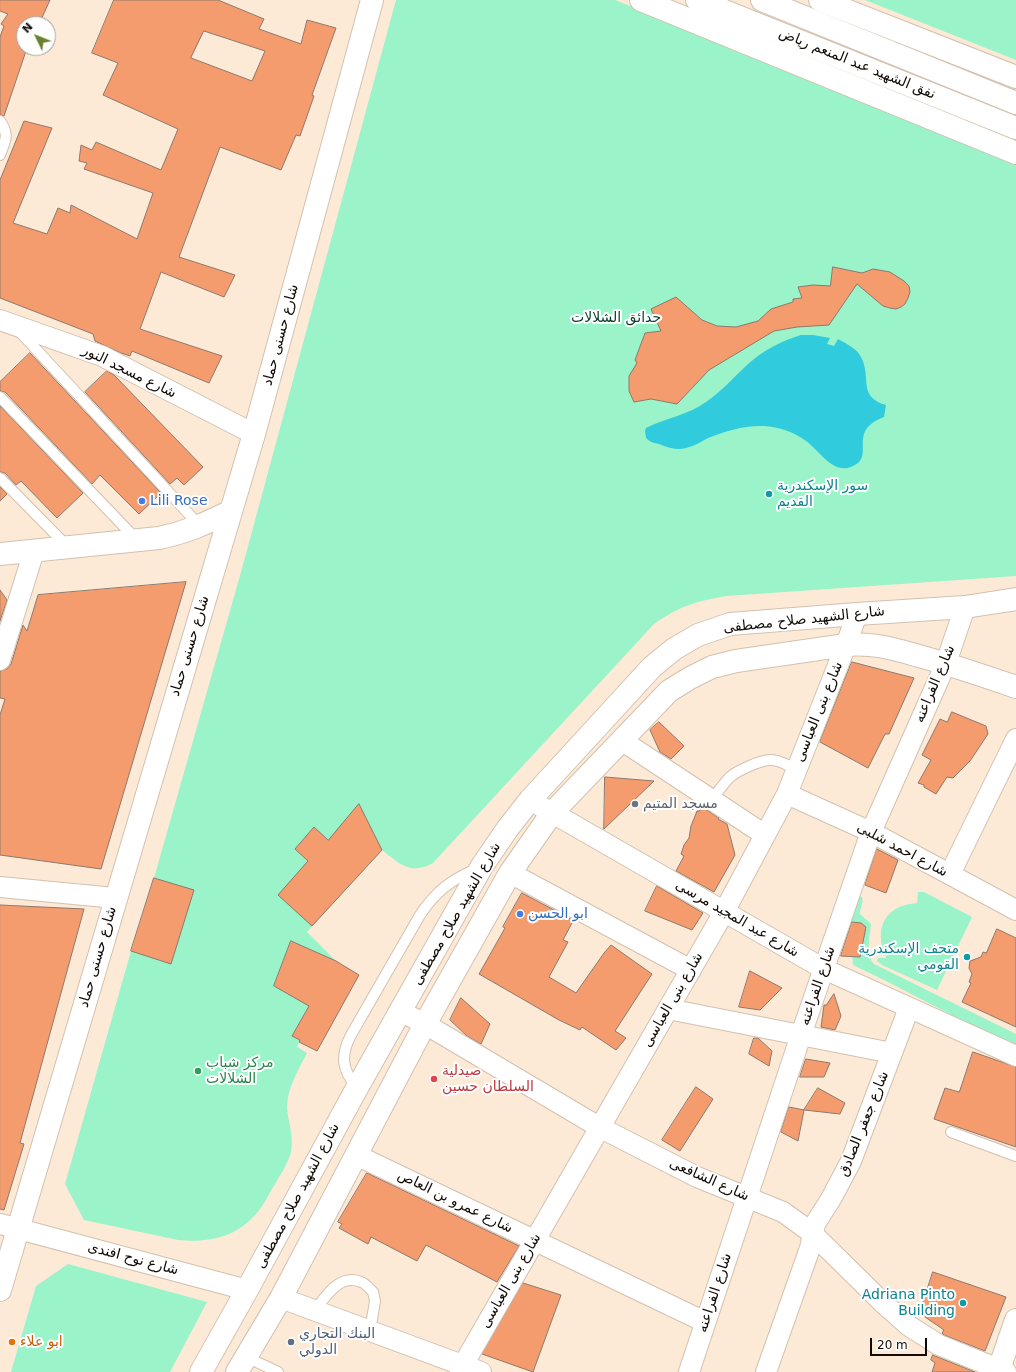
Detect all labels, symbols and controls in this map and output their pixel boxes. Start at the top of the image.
north arrow [16,16,56,56]
text: N [20,20,35,36]
street label: نفق الشهيد عبد المنعم رياض [776,25,938,103]
street label: شارع حسنى حماد [259,282,303,388]
park label: حدائق الشلالات [571,310,661,326]
street label: شارع مسجد النور [79,342,179,402]
place label: سور الإسكندرية القديم [777,478,868,510]
marker: سور الإسكندرية القديم [764,489,774,499]
place label: Lili Rose [150,493,207,509]
marker: Lili Rose [137,496,147,506]
street label: شارع حسنى حماد [167,594,213,698]
street label: شارع الشهيد صلاح مصطفى [722,603,886,637]
street label: شارع الفراعنه [911,643,959,725]
street label: شارع بنى العباسى [791,659,847,765]
place label: مسجد المتيم [643,796,718,812]
marker: مسجد المتيم [630,799,640,809]
street label: شارع احمد شلبى [854,819,950,881]
street label: شارع الشهيد صلاح مصطفى [409,840,505,988]
street label: شارع عبد المجيد مرسى [672,877,802,961]
street label: شارع حسنى حماد [76,905,120,1009]
place label: ابو الحسن [528,906,588,922]
marker: ابو الحسن [515,909,525,919]
place label: متحف الإسكندرية القومي [858,941,959,974]
street label: شارع الفراعنه [797,944,839,1028]
street label: شارع بنى العباسى [639,950,707,1050]
marker: متحف الإسكندرية القومي [962,952,972,962]
place label: مركز شباب الشلالات [206,1055,273,1088]
place label: صيدلية السلطان حسين [442,1063,534,1096]
marker: مركز شباب الشلالات [193,1066,203,1076]
street label: شارع جعفر الصادق [835,1069,893,1179]
marker: صيدلية السلطان حسين [429,1074,439,1084]
street label: شارع الشهيد صلاح مصطفى [252,1120,344,1272]
street label: شارع الشافعى [666,1155,752,1205]
street label: شارع عمرو بن العاص [395,1167,515,1237]
street label: شارع بنى العباسى [477,1231,545,1331]
street label: شارع نوح افندى [86,1239,180,1279]
street label: شارع الفراعنه [694,1251,736,1335]
place label: Adriana Pinto Building [862,1287,955,1320]
marker: Adriana Pinto Building [958,1298,968,1308]
place label: البنك التجاري الدولي [299,1326,375,1358]
scale bar [872,1330,929,1356]
place label: ابو علاء [20,1334,63,1350]
marker: ابو علاء [7,1337,17,1347]
marker: البنك التجاري الدولي [286,1337,296,1347]
text: 20 m [877,1338,908,1352]

